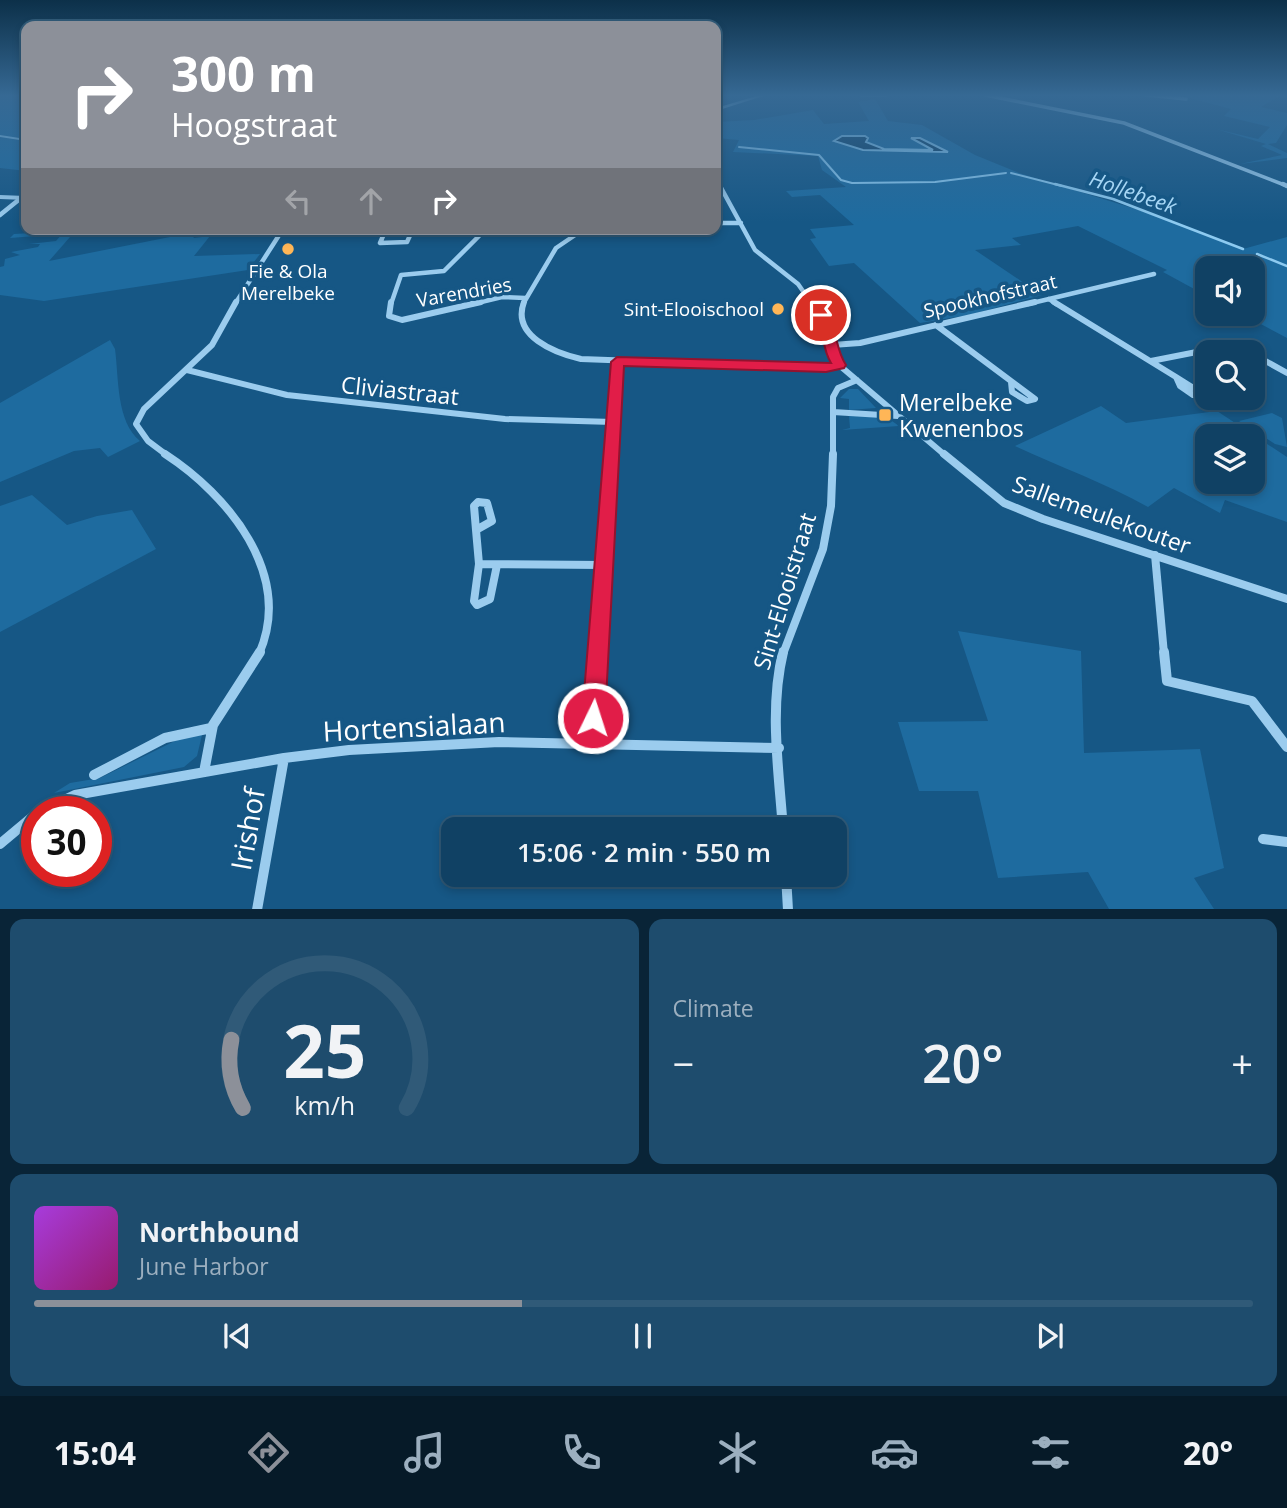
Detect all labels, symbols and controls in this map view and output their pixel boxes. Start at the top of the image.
text: 300 m [171,40,316,106]
icon: right [56,49,147,140]
text: Hoogstraat [171,103,337,146]
water label: Hollebeek [1086,164,1181,220]
icon: left [279,182,317,220]
icon: ahead [352,182,390,220]
icon: right [425,182,463,220]
marker: Fie & Ola Merelbeke [280,241,296,257]
map controls [1195,256,1265,494]
button: sound [1195,256,1265,326]
place label: Fie & Ola Merelbeke [241,258,335,306]
street label: Spookhofstraat [921,268,1059,324]
street label: Varendries [415,271,513,313]
pin [791,285,851,345]
place label: Sint-Elooischool [624,296,764,322]
icon: arrive [802,296,840,334]
marker: Sint-Elooischool [770,301,786,317]
button: search [1195,340,1265,410]
street label: Cliviastraat [339,368,461,412]
place label: Merelbeke Kwenenbos [899,386,1024,444]
marker: Merelbeke Kwenenbos [877,407,893,423]
button: layers [1195,424,1265,494]
street label: Sallemeulekouter [1008,467,1196,561]
street label: Sint-Elooistraat [745,509,823,673]
position arrow [556,681,630,755]
street label: Hortensialaan [322,702,506,750]
street label: Irishof [221,783,273,873]
speed limit sign: 30 [21,796,112,887]
text: 15:06 · 2 min · 550 m [517,834,771,870]
text: Climate [673,992,754,1024]
text: 25 [283,1000,366,1099]
text: 20° [922,1027,1004,1098]
text: − [673,1037,694,1089]
text: + [1231,1037,1253,1089]
text: km/h [294,1087,355,1121]
text: Northbound [139,1214,300,1250]
text: June Harbor [139,1250,269,1282]
icon: previous [218,1317,256,1355]
icon: pause [624,1317,662,1355]
icon: next [1031,1317,1069,1355]
icon: directions [244,1428,293,1477]
icon: music [400,1428,449,1477]
icon: phone [557,1428,606,1477]
icon: climate [713,1428,762,1477]
icon: car [870,1428,919,1477]
icon: filters [1026,1428,1075,1477]
text: 15:04 [54,1431,136,1474]
text: 20° [1183,1431,1233,1474]

